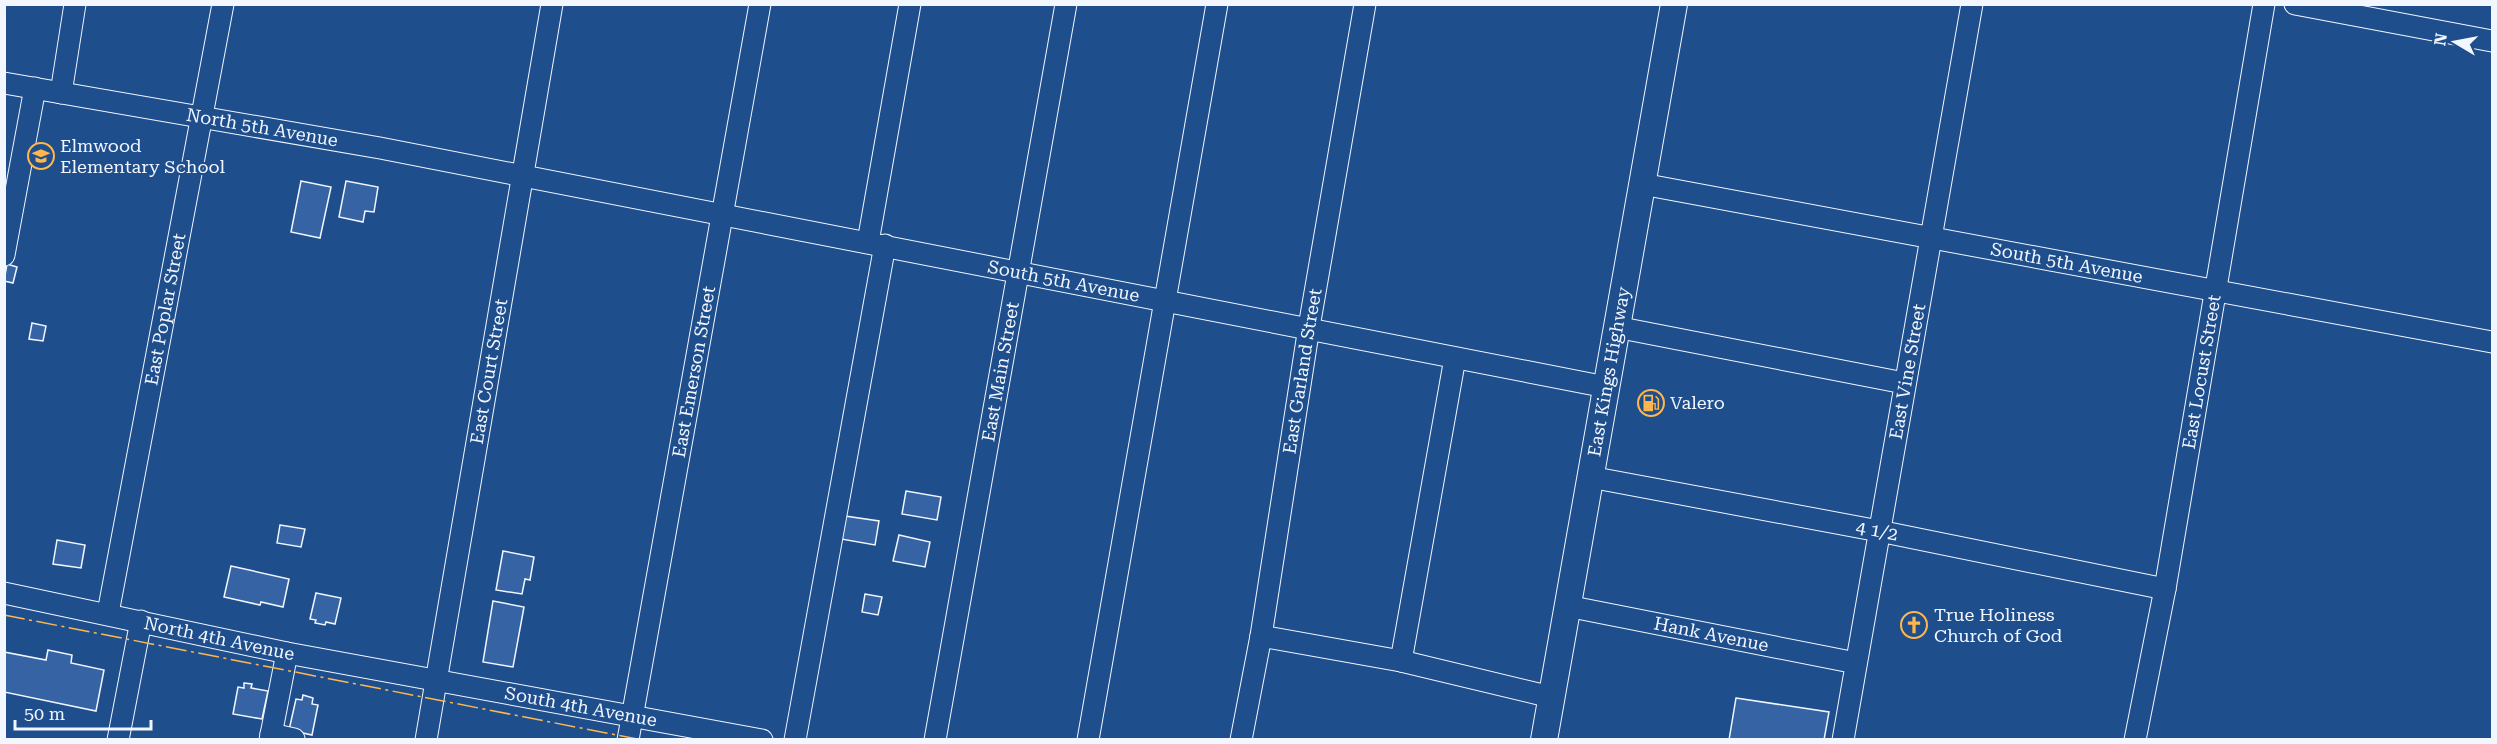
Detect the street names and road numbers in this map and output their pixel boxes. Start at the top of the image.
street label: North 5th Avenue [185,104,340,151]
street label: East Poplar Street [140,231,190,387]
street label: South 5th Avenue [1989,238,2145,287]
street label: South 5th Avenue [986,256,1141,306]
street label: East Emerson Street [668,284,719,459]
street label: East Kings Highway [1583,285,1634,458]
street label: East Garland Street [1278,286,1326,455]
street label: East Locust Street [2178,293,2225,451]
street label: East Court Street [466,297,511,446]
street label: East Main Street [977,300,1023,443]
street label: East Vine Street [1885,302,1929,441]
street label: 4 1/2 [1854,516,1900,545]
street label: North 4th Avenue [142,612,296,664]
street label: Hank Avenue [1652,612,1771,656]
street label: South 4th Avenue [503,682,659,731]

